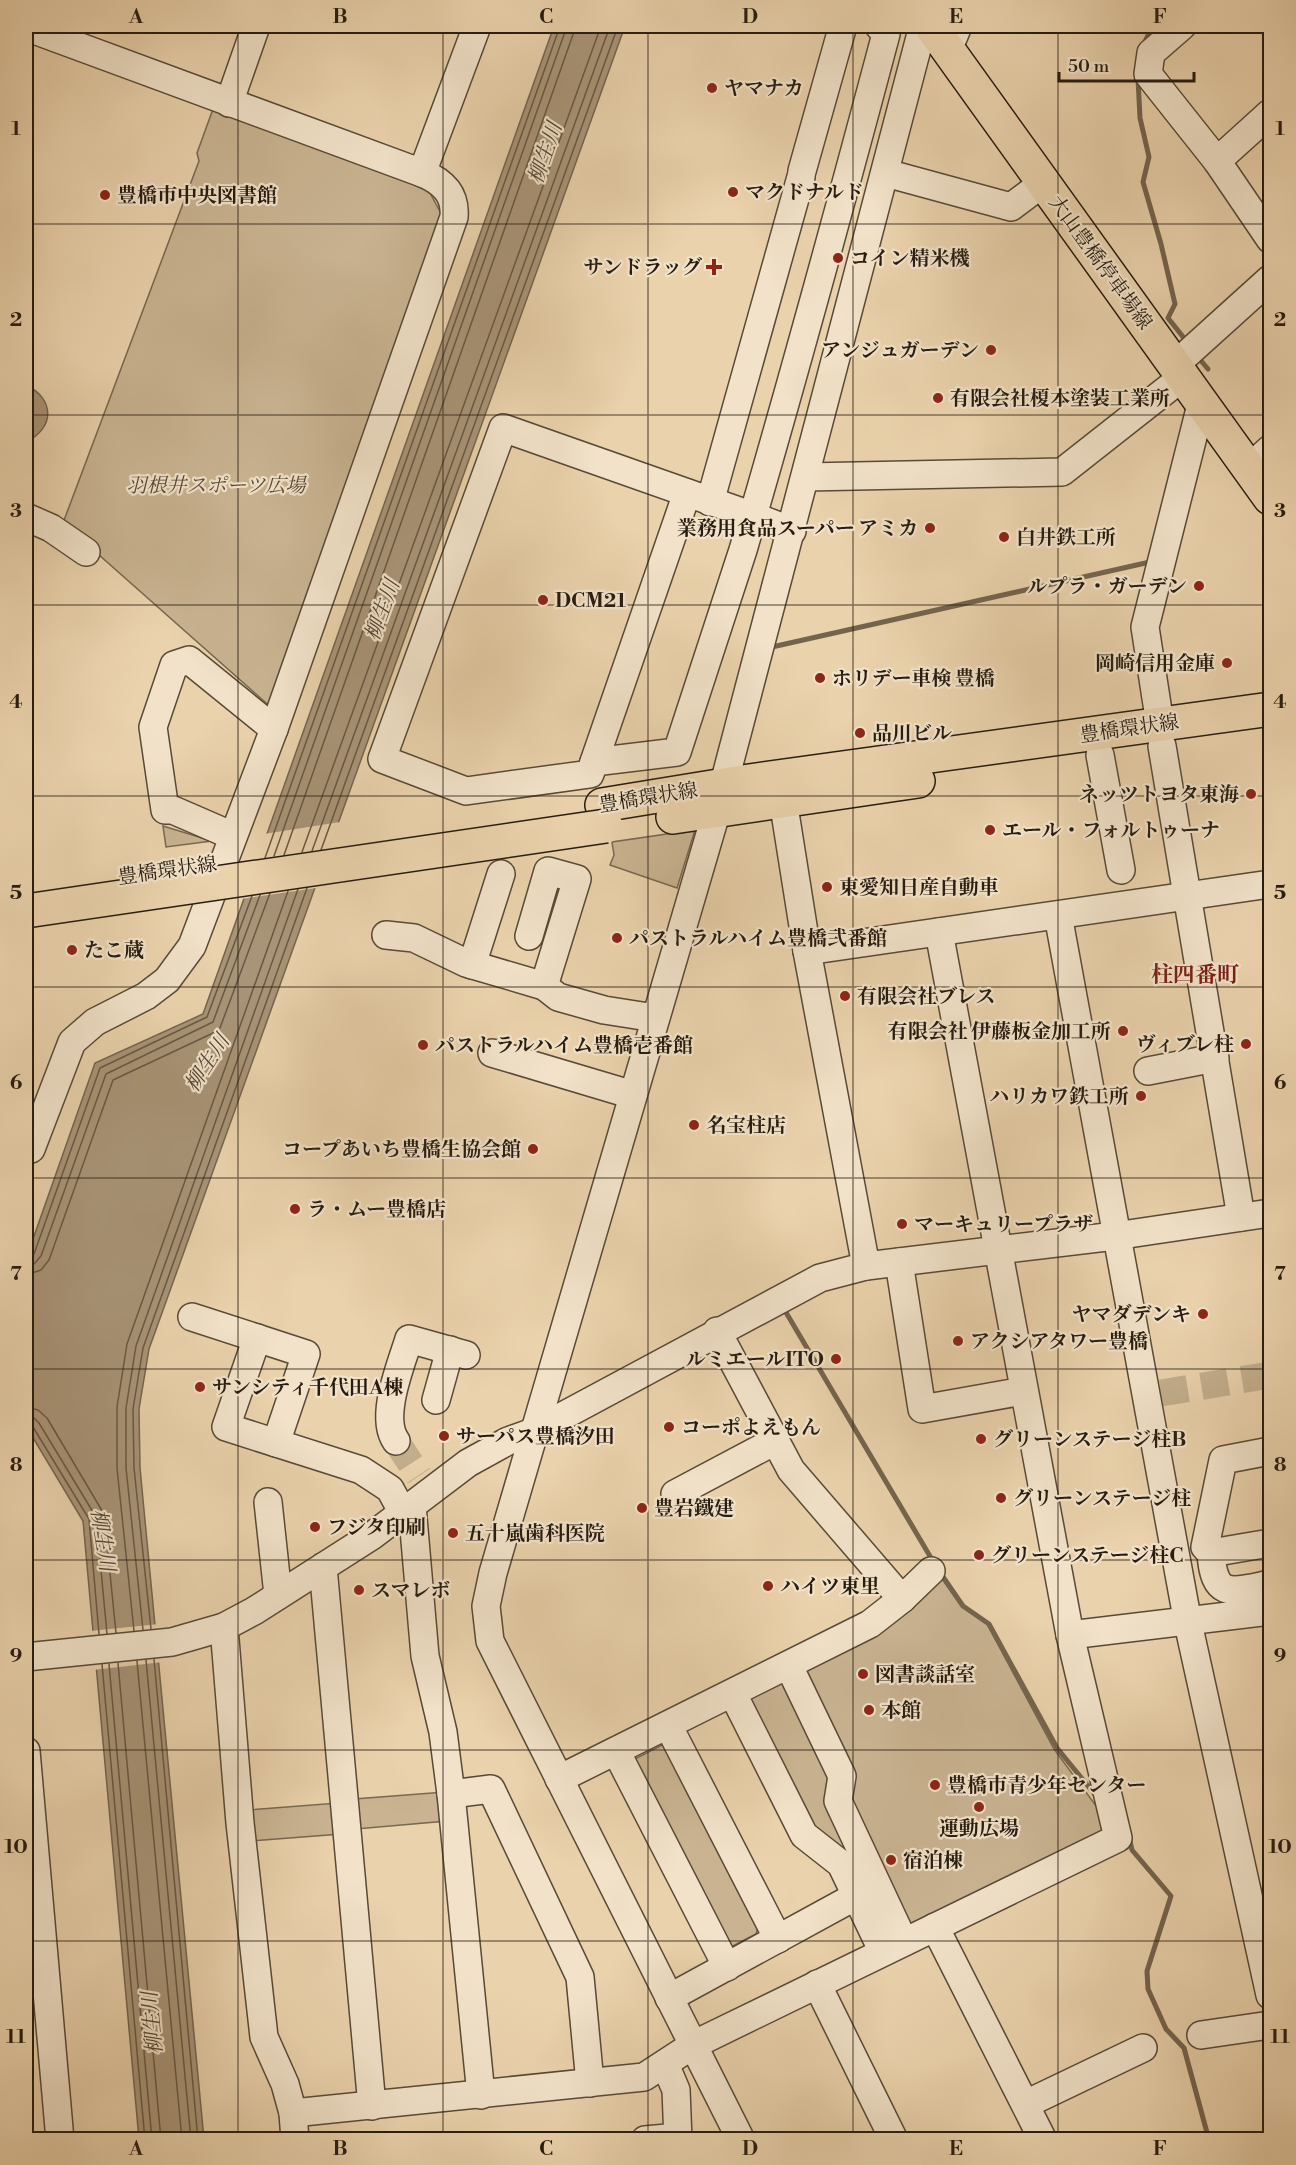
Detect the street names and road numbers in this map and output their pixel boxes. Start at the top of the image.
street label: 大山豊橋停車場線 [1043,191,1157,335]
street label: 豊橋環状線 [1078,710,1180,749]
street label: 豊橋環状線 [597,778,700,819]
street label: 豊橋環状線 [116,852,218,891]

